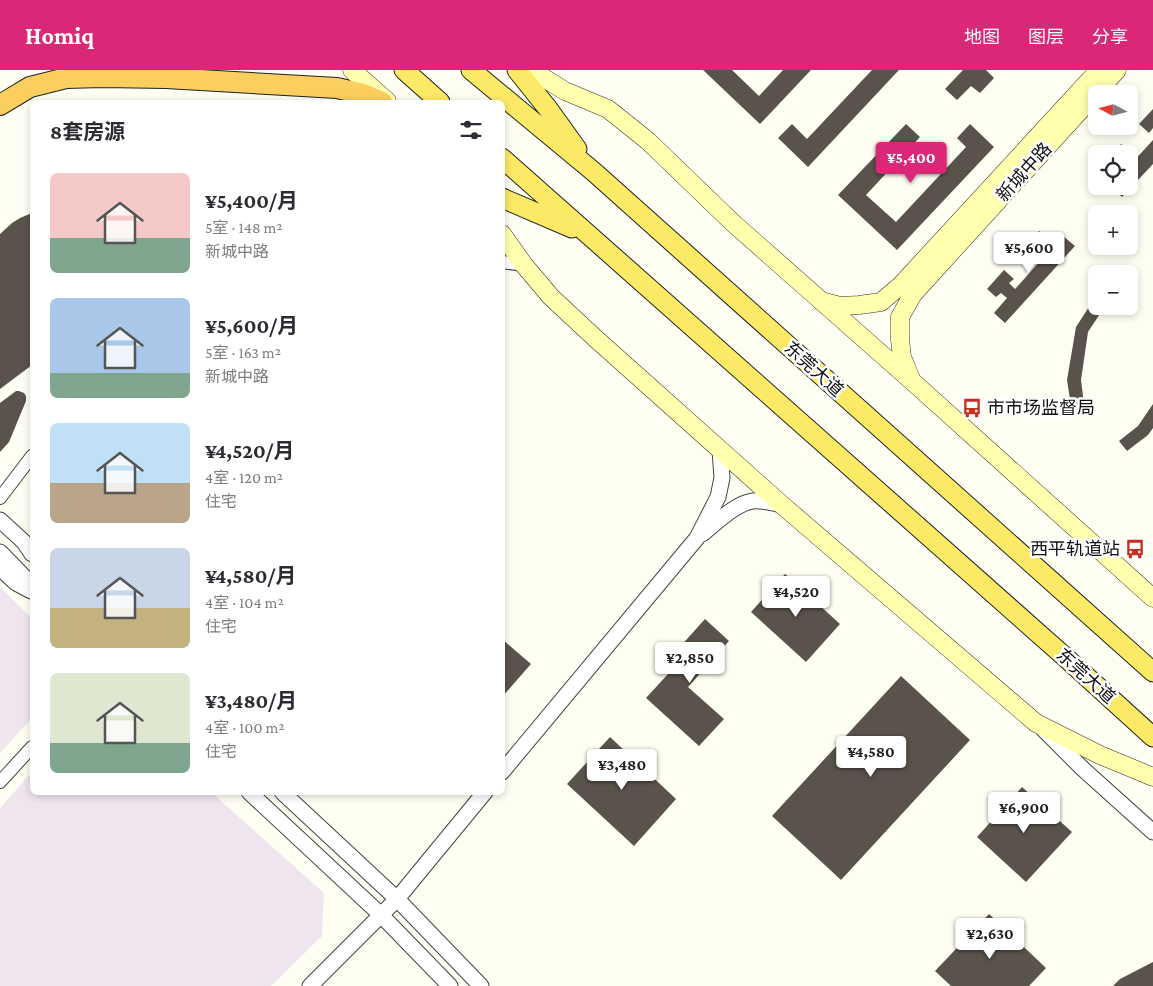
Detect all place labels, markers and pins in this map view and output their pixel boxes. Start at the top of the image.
pin: ¥5,400 [870,142,952,184]
pin: ¥5,600 [988,232,1070,274]
bus stop icon: 市市场监督局 [961,397,983,419]
place label: 市市场监督局 [987,398,1095,418]
bus stop icon: 西平轨道站 [1124,538,1146,560]
place label: 西平轨道站 [1030,539,1120,559]
pin: ¥4,520 [755,576,837,618]
pin: ¥2,850 [649,642,731,684]
pin: ¥4,580 [830,736,912,778]
pin: ¥3,480 [581,748,663,791]
pin: ¥6,900 [983,792,1065,834]
pin: ¥2,630 [949,918,1031,960]

